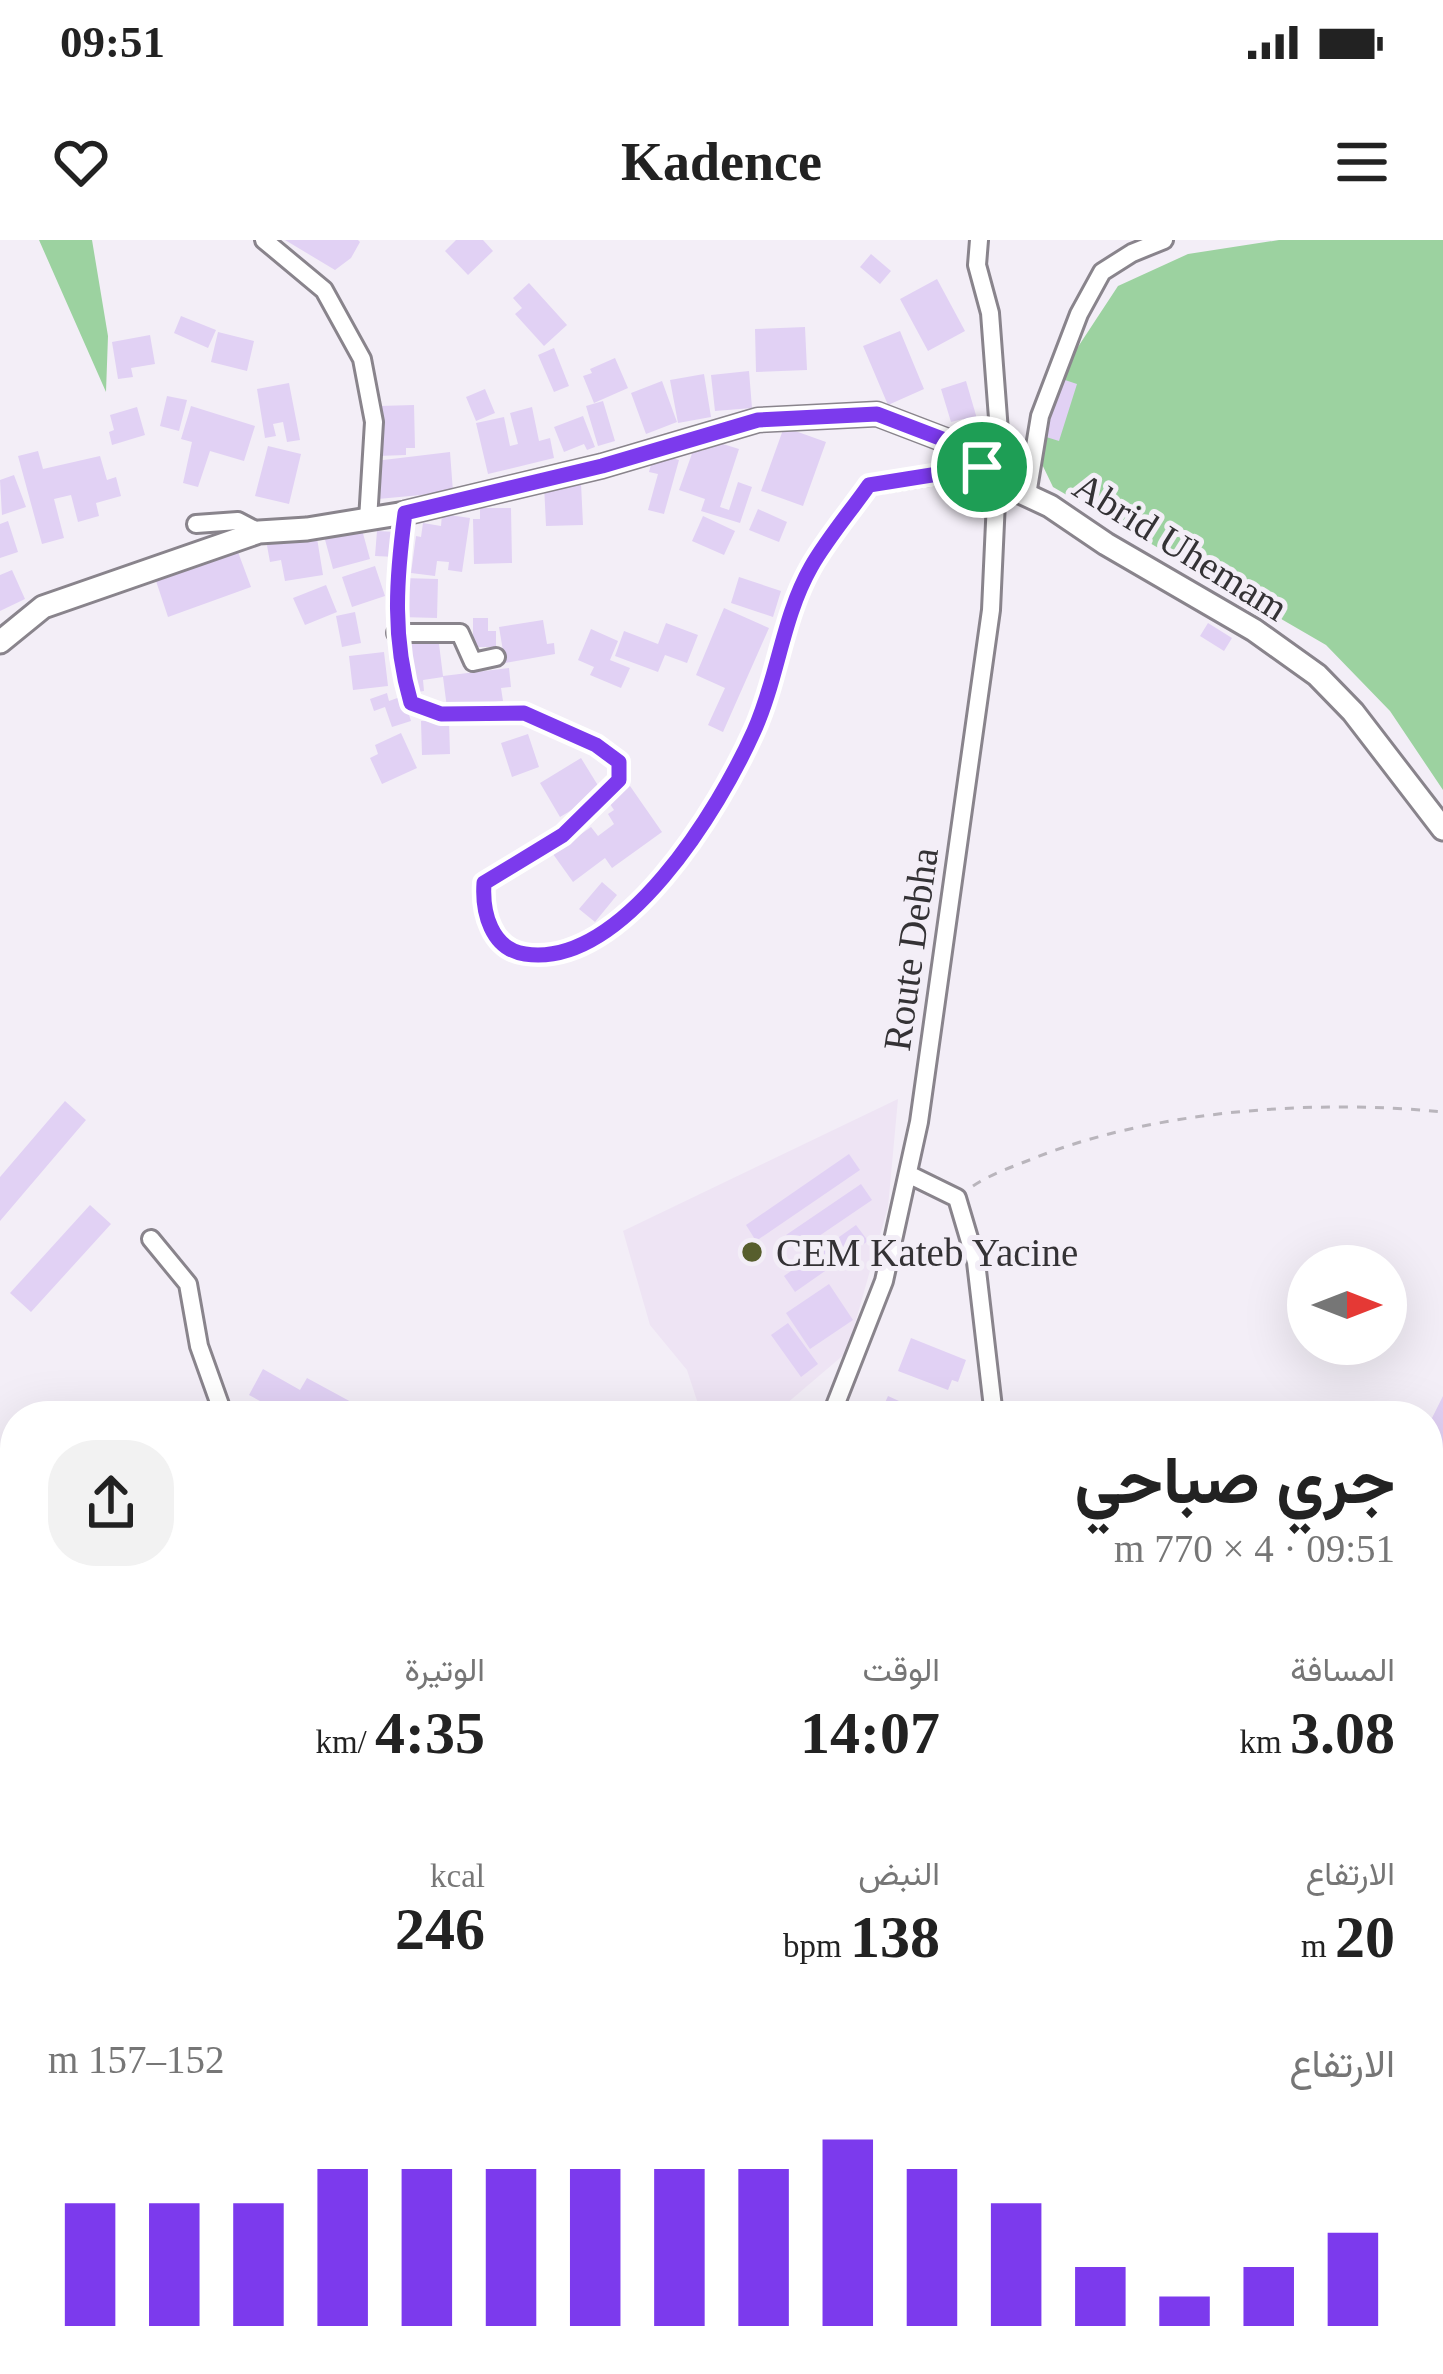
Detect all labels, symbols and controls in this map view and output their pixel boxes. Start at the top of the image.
text: 09:51 [60,17,165,67]
icon: heart [48,129,114,195]
icon: menu [1329,129,1395,195]
text: Kadence [621,132,822,192]
pin [931,416,1033,518]
icon: arrive [949,434,1015,500]
street label: Abrid Uhemam [1066,464,1295,629]
street label: Route Debha [875,845,946,1053]
place label: CEM Kateb Yacine [776,1231,1078,1274]
marker: CEM Kateb Yacine [739,1239,765,1265]
north arrow [1287,1245,1407,1365]
map controls [1287,1245,1407,1365]
button: share [48,1440,174,1566]
text: جري صباحي [1075,1444,1395,1517]
text: 09:51 · 4 × 770 m [1114,1527,1395,1570]
text: الوتيرة [404,1652,485,1688]
text: الوقت [862,1652,940,1688]
text: المسافة [1290,1652,1395,1688]
text: 4:35 [375,1700,485,1766]
text: 14:07 [800,1700,940,1766]
text: 3.08 [1290,1700,1395,1766]
text: /km [315,1724,375,1760]
text: km [1240,1724,1290,1760]
text: النبض [858,1856,940,1892]
text: الارتفاع [1305,1856,1395,1892]
text: kcal [430,1858,485,1894]
text: 246 [395,1896,485,1962]
text: 138 [850,1904,940,1970]
text: 20 [1335,1904,1395,1970]
text: bpm [783,1928,850,1964]
text: m [1301,1928,1335,1964]
text: 152–157 m [48,2038,225,2081]
text: الارتفاع [1289,2042,1395,2085]

